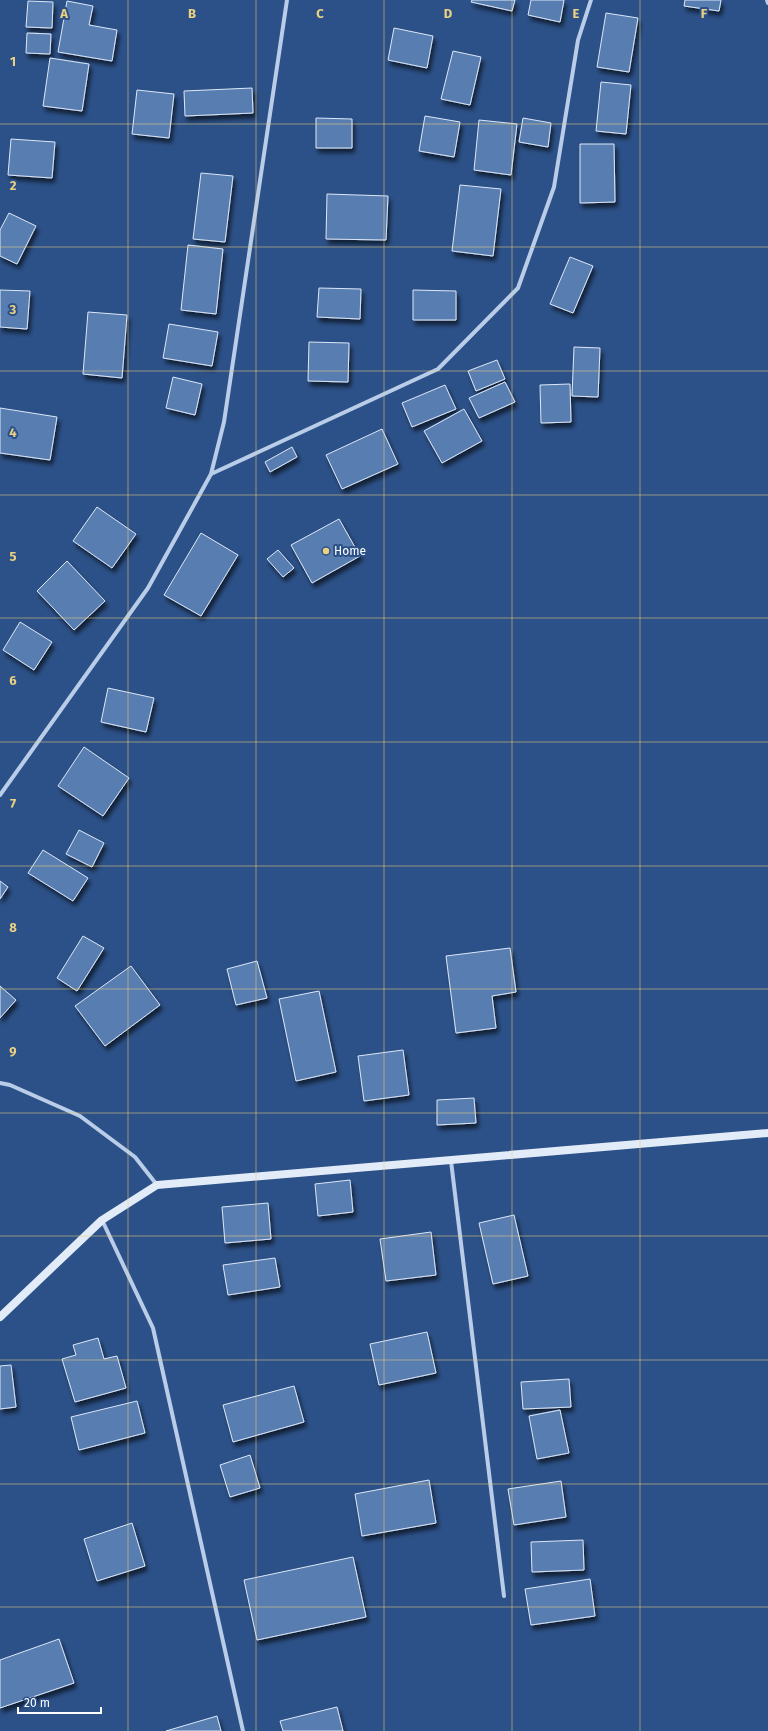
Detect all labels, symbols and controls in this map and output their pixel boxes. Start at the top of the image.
text: A [59,6,68,21]
text: B [188,6,196,21]
text: C [316,6,324,21]
text: D [444,6,453,21]
text: E [573,6,580,21]
text: F [701,6,708,21]
text: 1 [10,54,16,69]
text: 2 [10,178,17,193]
text: 3 [9,302,17,317]
text: 4 [9,425,17,440]
place label: Home [334,544,366,558]
marker: Home [321,546,331,556]
text: 5 [10,549,17,564]
text: 6 [9,673,17,688]
text: 7 [10,796,16,811]
text: 8 [9,920,17,935]
text: 9 [9,1044,17,1059]
scale bar [18,1689,101,1715]
text: 20 m [24,1696,50,1710]

